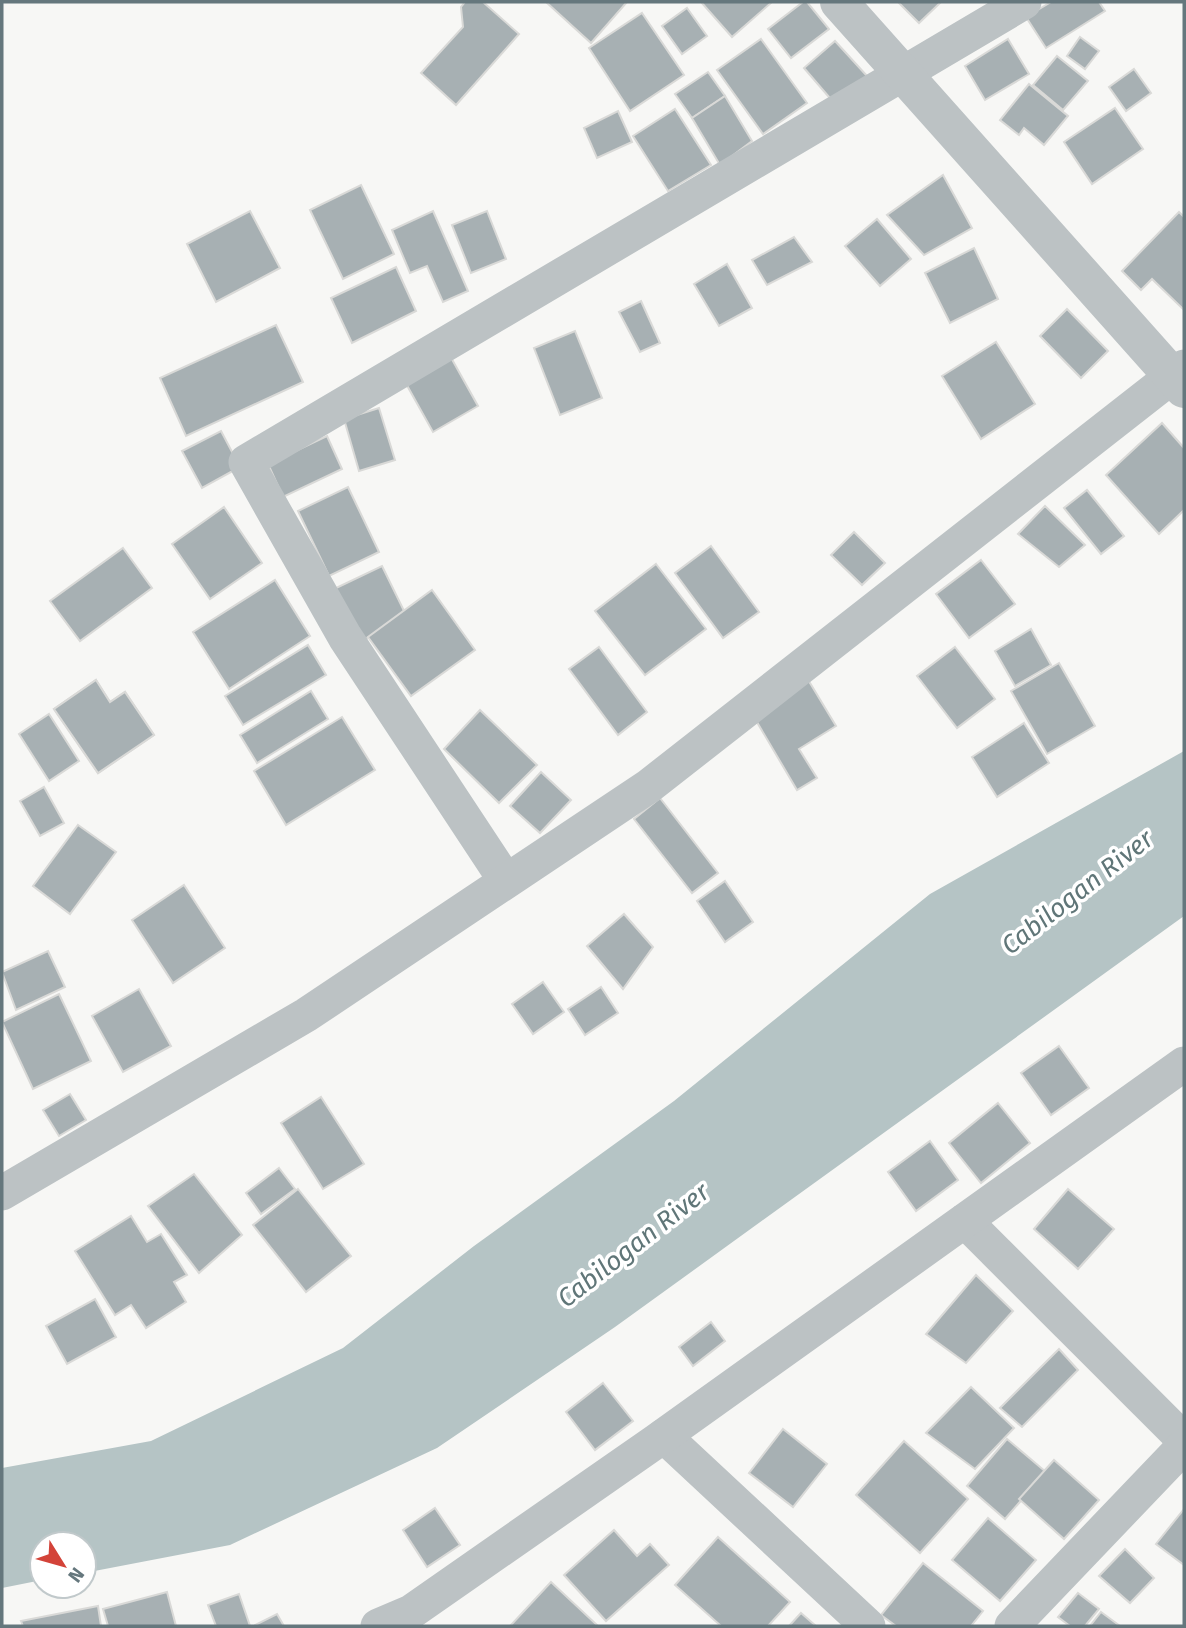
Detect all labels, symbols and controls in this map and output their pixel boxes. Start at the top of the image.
water label: Cabilogan River [995,823,1160,961]
water label: Cabilogan River [551,1176,716,1314]
north arrow [28,1530,98,1600]
text: N [63,1563,89,1587]

